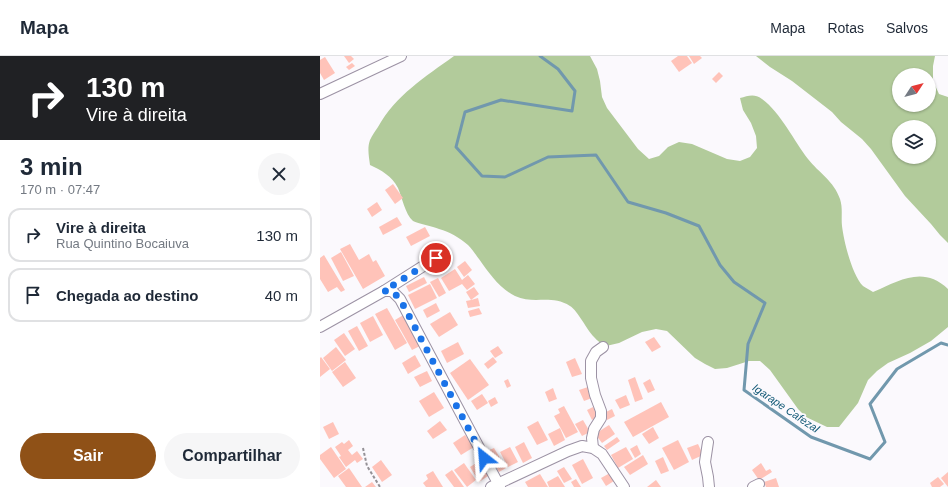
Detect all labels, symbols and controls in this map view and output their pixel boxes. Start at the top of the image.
text: Mapa [20,17,69,38]
text: Mapa [770,20,805,36]
text: Rotas [827,20,864,36]
text: Salvos [886,20,928,36]
north arrow [892,68,936,112]
map controls [892,68,936,164]
icon: right [20,72,72,124]
text: 130 m [86,72,165,103]
text: Vire à direita [86,105,187,125]
button: layers [892,120,936,164]
text: 3 min [20,153,83,180]
button: close [258,153,300,195]
text: 170 m · 07:47 [20,182,100,197]
text: Vire à direita [56,219,146,236]
icon: right [22,224,44,246]
text: 130 m [256,227,298,244]
text: Rua Quintino Bocaiuva [56,236,189,251]
pin [419,241,453,275]
icon: arrive [425,247,447,269]
icon: arrive [22,284,44,306]
text: Chegada ao destino [56,287,199,304]
text: 40 m [265,287,298,304]
water label: Igarape Cafezal [750,381,822,435]
button: Sair [20,433,156,479]
button: Compartilhar [164,433,300,479]
position arrow [463,437,505,479]

